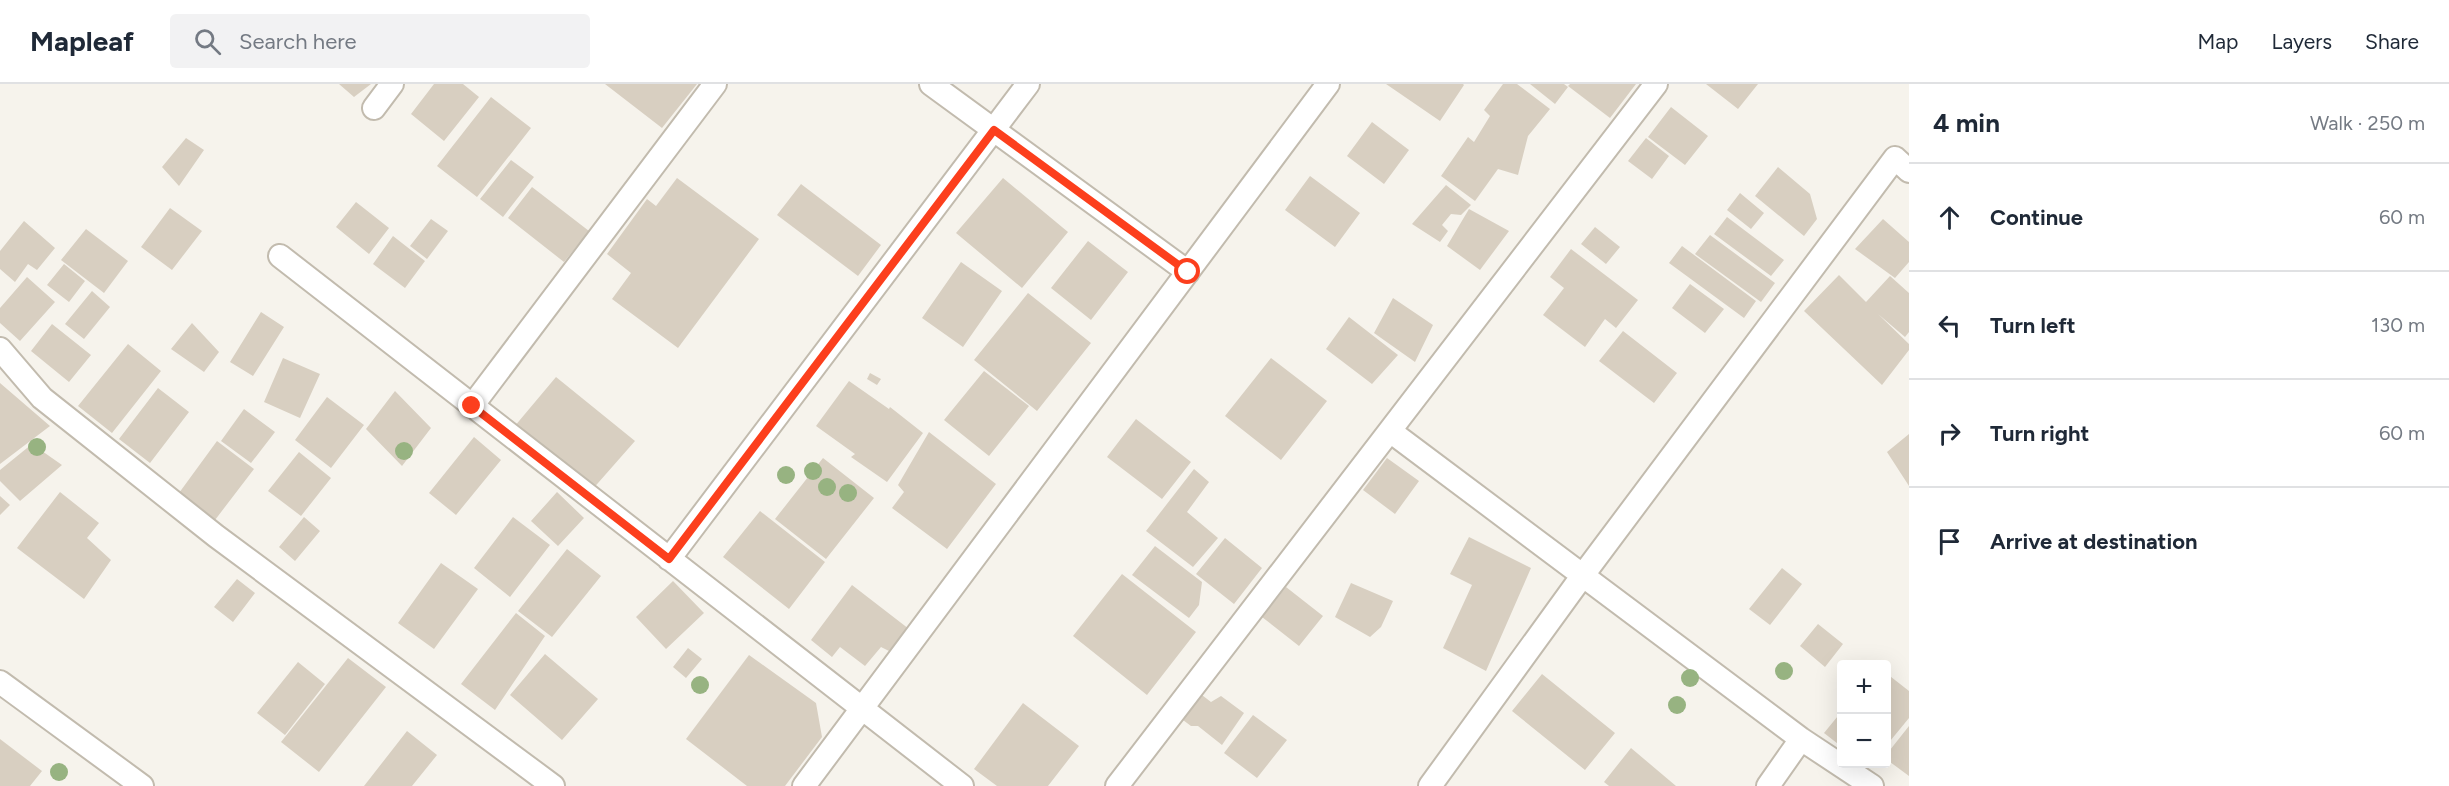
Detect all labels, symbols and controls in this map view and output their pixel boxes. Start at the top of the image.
search box [170,14,590,68]
text: Mapleaf [30,24,134,58]
icon: search [191,25,224,58]
text: Search here [239,28,357,55]
text: Map [2198,29,2238,54]
text: Layers [2271,29,2332,54]
text: Share [2365,29,2419,54]
text: 4 min [1933,107,2000,139]
text: Walk · 250 m [2310,111,2425,135]
icon: ahead [1933,201,1966,234]
text: Continue [1990,204,2083,231]
text: 60 m [2379,205,2425,229]
route start [1174,258,1200,284]
icon: left [1933,309,1966,342]
text: Turn left [1990,312,2076,339]
text: 130 m [2371,313,2425,337]
route end [458,392,484,418]
icon: right [1933,417,1966,450]
text: Turn right [1990,420,2089,447]
text: 60 m [2379,421,2425,445]
icon: arrive [1933,525,1966,558]
text: Arrive at destination [1990,528,2198,555]
map controls [1837,660,1891,768]
button: + [1837,660,1891,714]
button: − [1837,714,1891,768]

